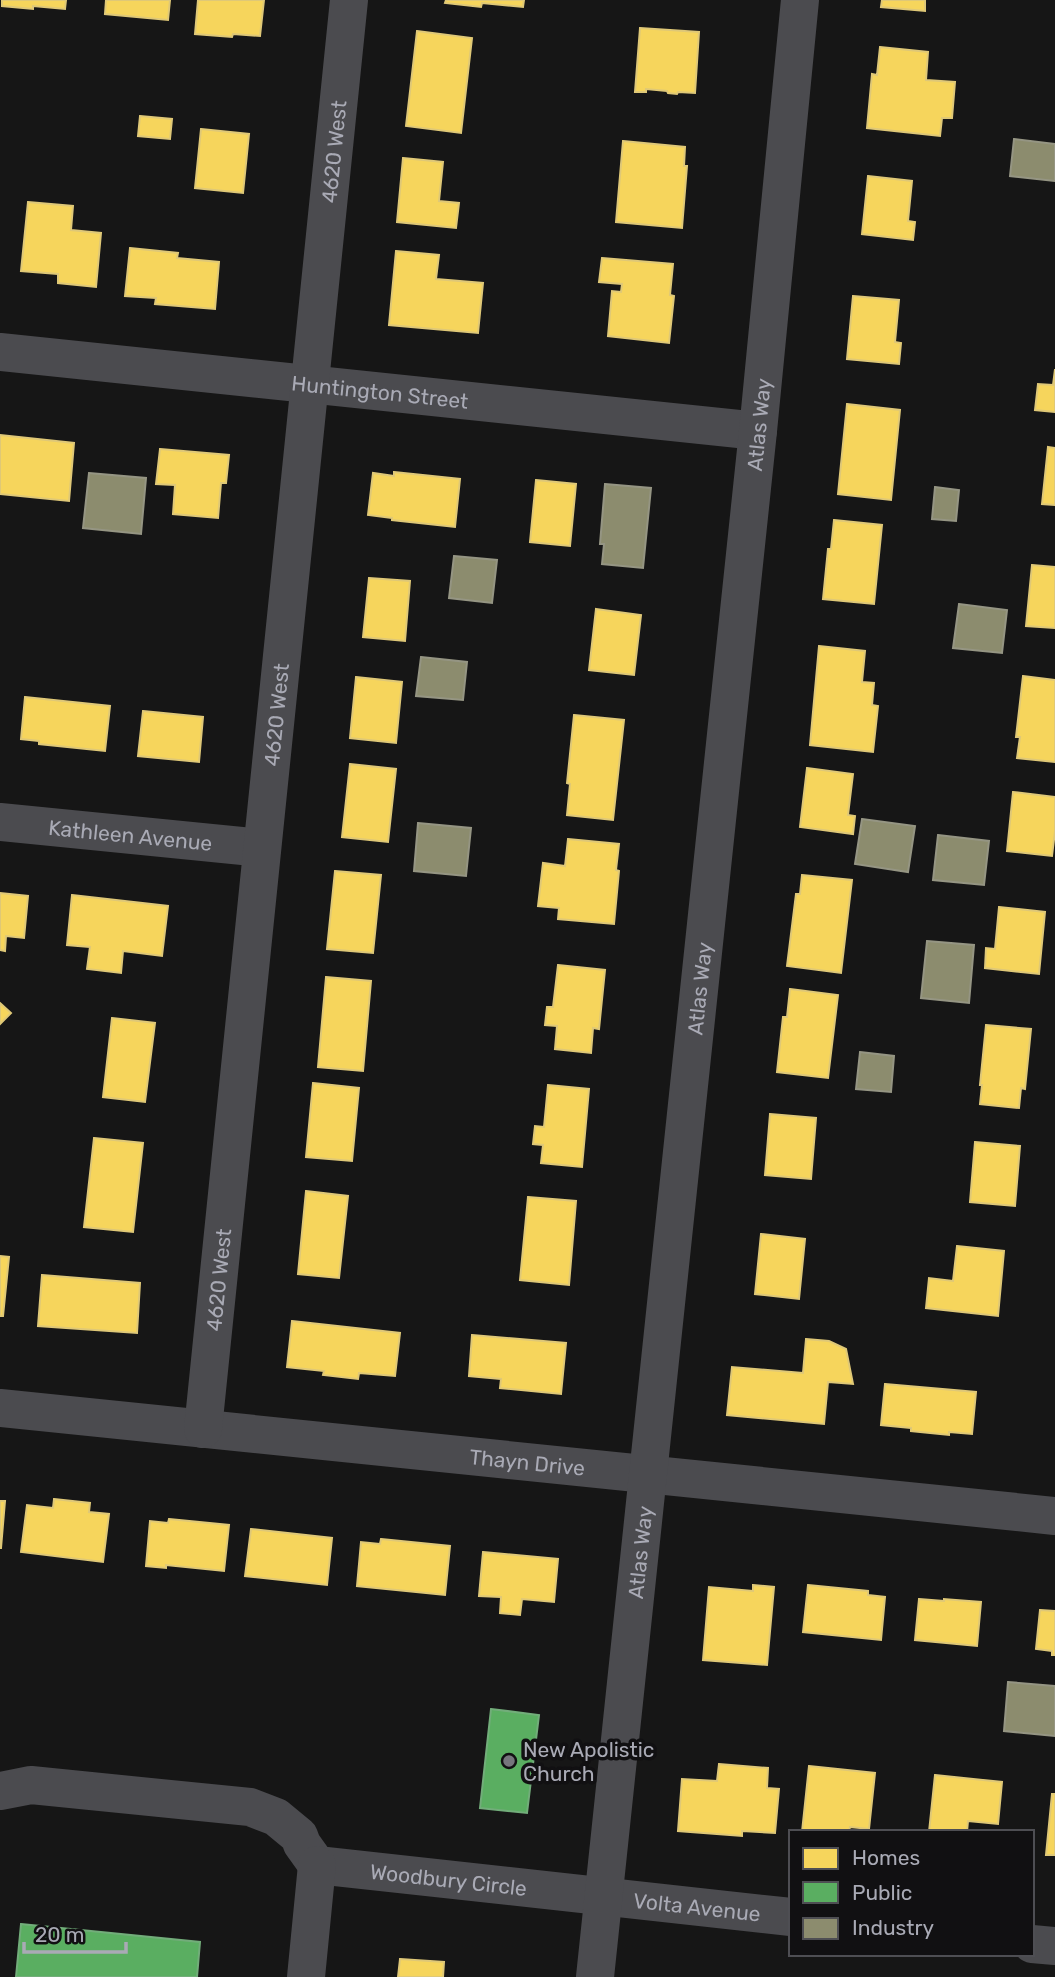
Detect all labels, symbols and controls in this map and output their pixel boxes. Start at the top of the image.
street label: 4620 West [316,99,351,204]
street label: Huntington Street [290,370,470,413]
street label: Atlas Way [741,377,776,472]
street label: 4620 West [258,662,294,767]
street label: Kathleen Avenue [47,814,213,856]
street label: Atlas Way [682,940,717,1036]
street label: 4620 West [201,1227,236,1332]
street label: Thayn Drive [468,1444,586,1480]
street label: Atlas Way [622,1504,657,1600]
place label: New Apolistic Church [523,1737,654,1786]
marker: New Apolistic Church [501,1753,517,1769]
legend [789,1830,1034,1956]
text: Homes [852,1845,920,1870]
street label: Woodbury Circle [369,1858,528,1900]
text: Public [852,1880,912,1905]
street label: Volta Avenue [632,1887,762,1926]
scale bar [24,1910,126,1954]
text: Industry [852,1915,934,1940]
text: 20 m [35,1922,84,1947]

